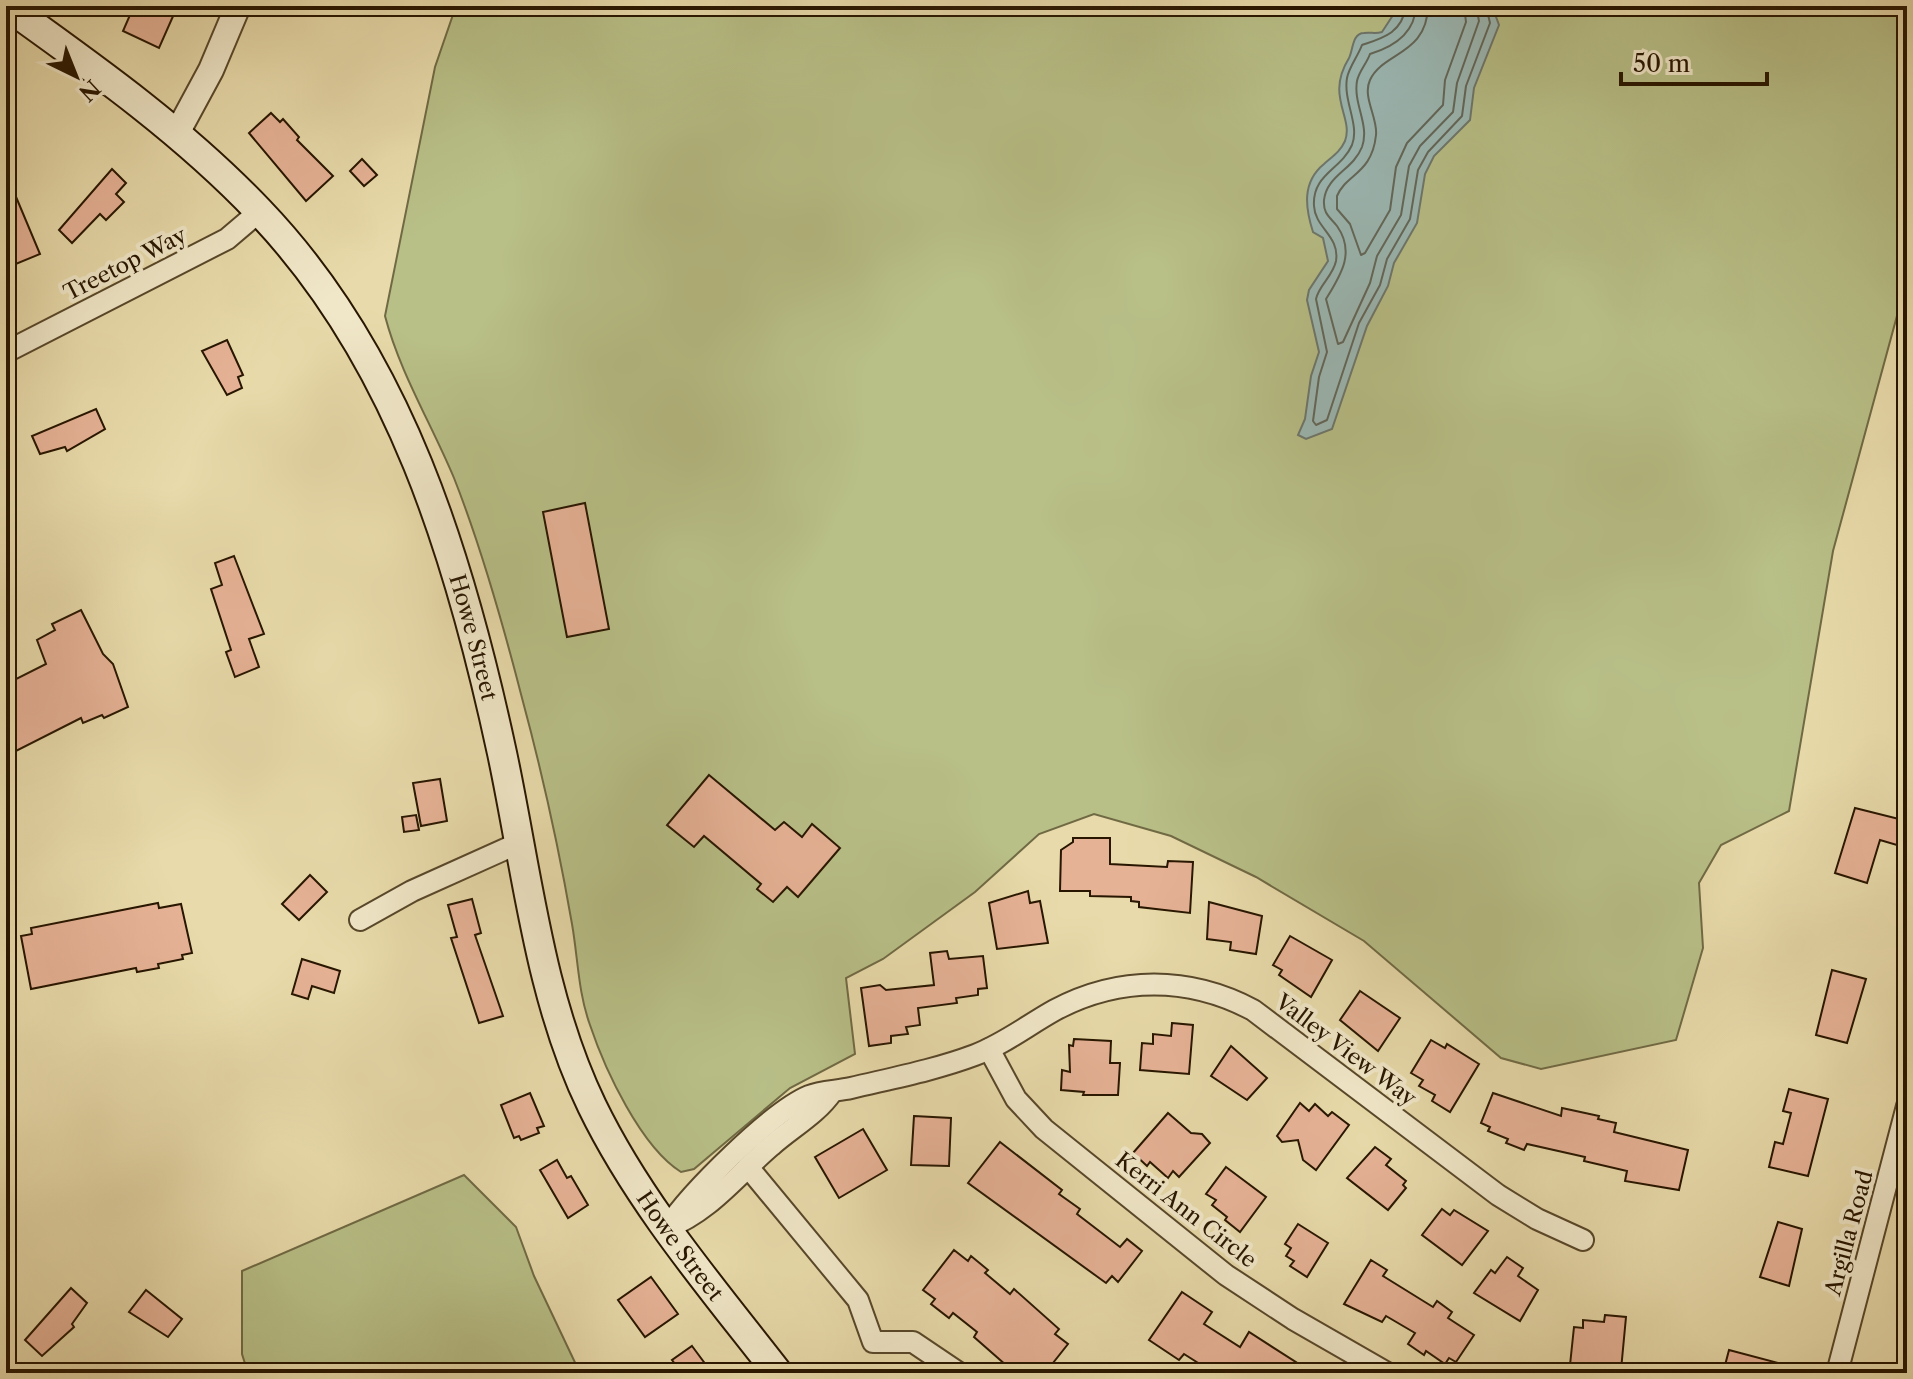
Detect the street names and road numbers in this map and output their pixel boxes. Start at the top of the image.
street label: Treetop Way [59,221,192,306]
street label: Howe Street [444,571,503,703]
street label: Valley View Way [1269,988,1422,1112]
street label: Kerri Ann Circle [1110,1146,1262,1274]
street label: Argilla Road [1819,1167,1879,1299]
street label: Howe Street [631,1186,729,1306]

